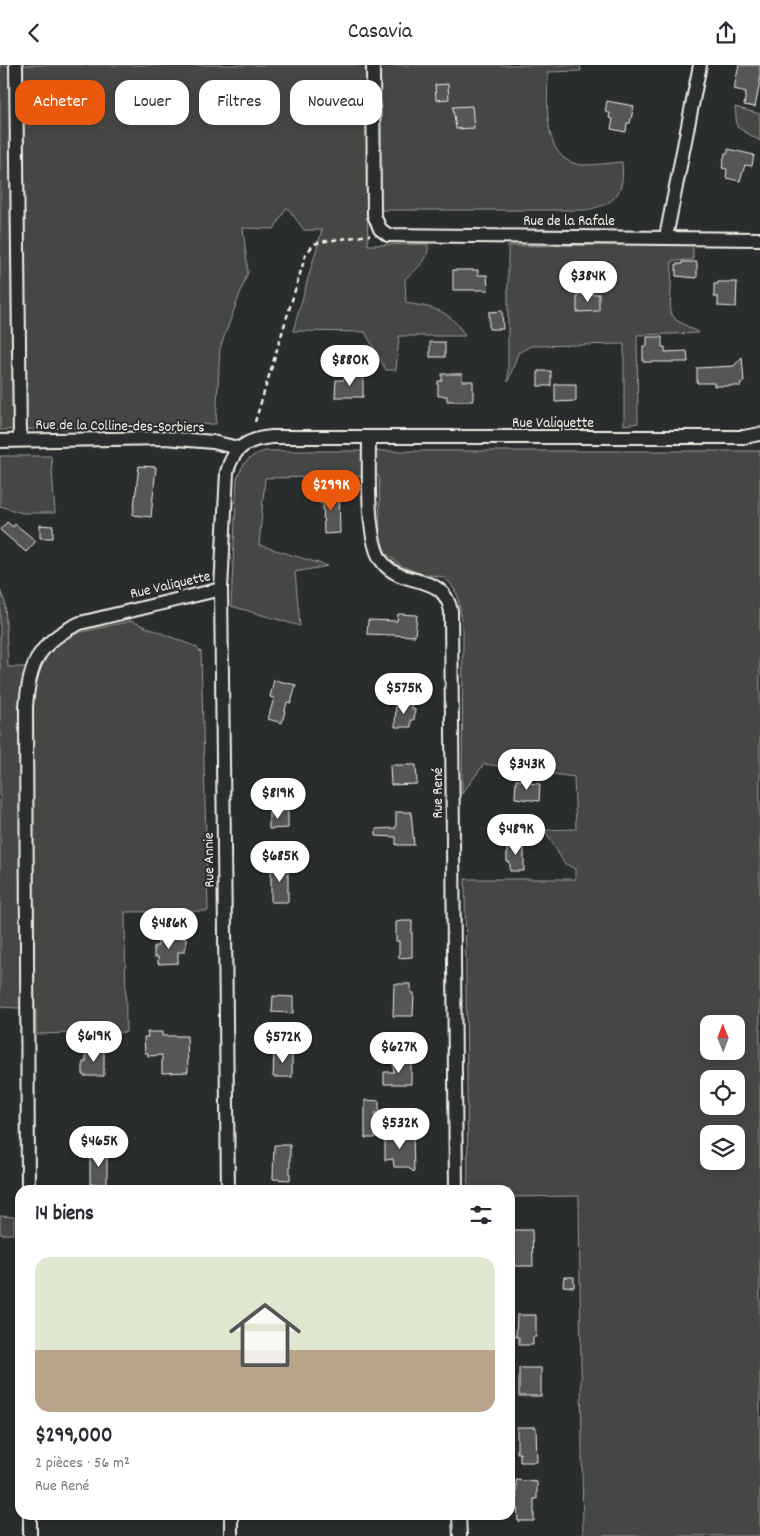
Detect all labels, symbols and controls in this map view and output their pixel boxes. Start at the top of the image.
text: Casavia [348,17,412,48]
icon: back [20,19,48,47]
icon: share [712,19,740,47]
chip: Acheter [15,80,105,125]
chip: Louer [115,80,189,125]
chip: Filtres [199,80,280,125]
chip: Nouveau [290,80,382,125]
street label: Rue de la Rafale [523,211,615,233]
pin: $384K [553,261,623,303]
text: $384K [570,265,606,288]
pin: $880K [315,345,385,387]
text: $880K [331,349,369,372]
street label: Rue Valiquette [512,413,594,435]
street label: Rue de la Colline-des-Sorbiers [35,415,205,439]
pin: $299K [296,469,366,512]
text: $299K [312,474,350,497]
street label: Rue Valiquette [128,566,213,606]
pin: $575K [369,673,439,715]
text: $575K [386,677,422,700]
pin: $343K [492,749,562,791]
text: $343K [509,753,545,776]
street label: Rue René [428,767,450,819]
pin: $819K [243,777,313,820]
text: $819K [262,782,294,805]
pin: $489K [481,813,551,856]
text: $489K [498,818,534,841]
street label: Rue Annie [199,832,221,888]
pin: $685K [245,841,315,883]
text: $685K [261,845,299,868]
pin: $486K [134,907,204,950]
text: $486K [151,912,187,935]
north arrow [700,1015,745,1060]
map controls [700,1015,745,1170]
pin: $619K [59,1021,129,1063]
pin: $572K [248,1021,318,1064]
text: $619K [77,1025,111,1048]
text: $572K [265,1026,301,1049]
pin: $627K [364,1031,434,1074]
text: $627K [381,1036,417,1059]
button: locate [700,1070,745,1115]
pin: $532K [365,1107,435,1150]
text: $532K [381,1112,419,1135]
pin: $465K [64,1125,134,1168]
button: layers [700,1125,745,1170]
text: $465K [80,1130,118,1153]
text: 14 biens [35,1200,94,1230]
icon: filters [467,1201,495,1229]
icon: home [220,1290,310,1380]
text: $299,000 [35,1422,112,1452]
text: 2 pièces · 56 m² [35,1452,130,1475]
text: Rue René [35,1475,90,1498]

